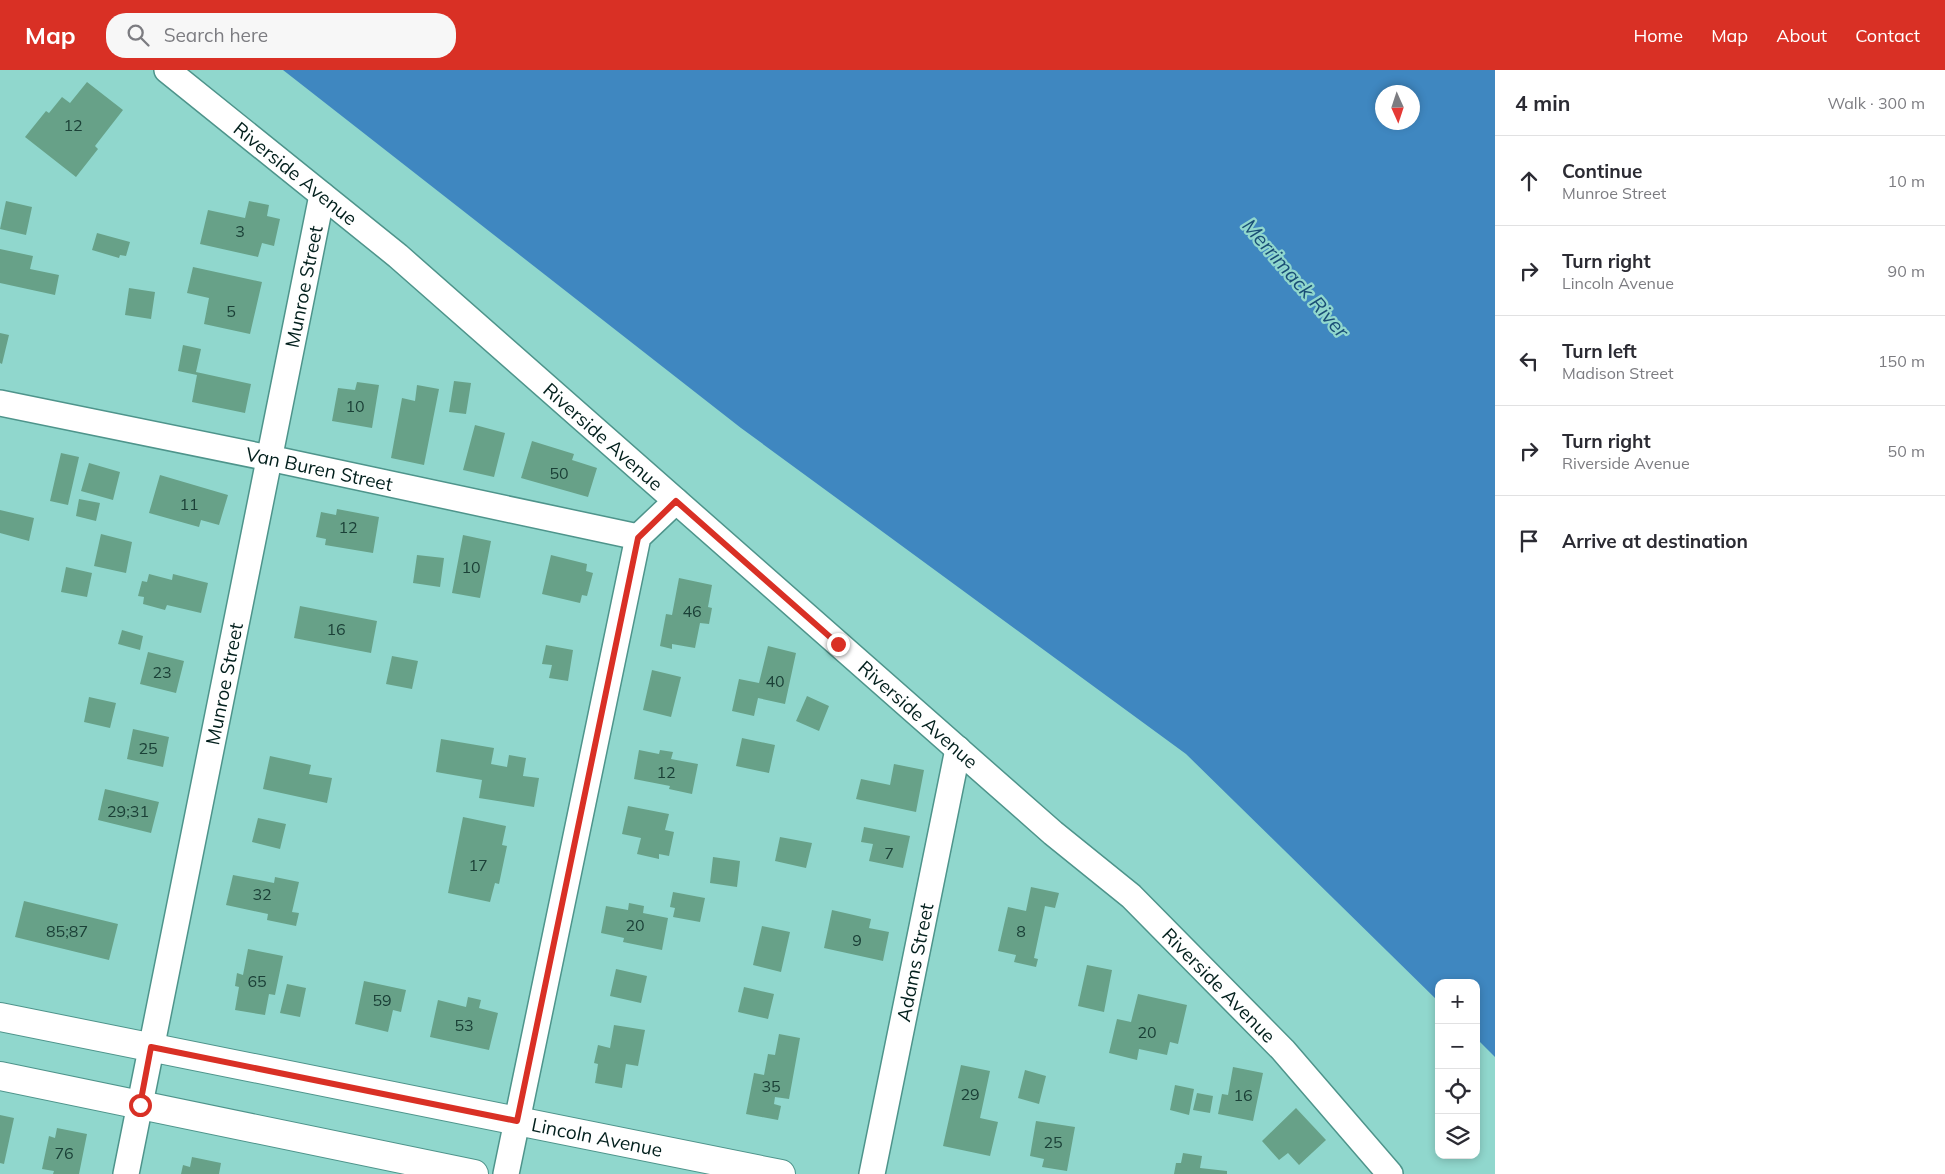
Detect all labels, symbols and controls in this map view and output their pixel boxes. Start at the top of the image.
search box [106,13,456,58]
text: Map [25,20,76,50]
icon: search [124,21,152,49]
text: Search here [164,23,268,47]
text: Home [1633,24,1683,47]
text: Map [1711,24,1748,47]
text: About [1776,24,1827,47]
text: Contact [1855,24,1920,47]
north arrow [1375,85,1420,130]
text: 4 min [1515,90,1570,116]
text: Walk · 300 m [1827,93,1925,113]
house number: 12 [63,115,83,135]
street label: Riverside Avenue [229,117,362,230]
text: Continue [1562,159,1642,183]
icon: ahead [1515,167,1543,195]
text: 10 m [1888,171,1925,191]
text: Munroe Street [1562,183,1666,203]
water label: Merrimack River [1238,213,1355,343]
house number: 3 [235,221,245,241]
street label: Munroe Street [280,223,328,350]
text: Turn right [1562,249,1651,273]
icon: right [1515,257,1543,285]
text: 90 m [1888,261,1925,281]
text: Lincoln Avenue [1562,273,1674,293]
house number: 5 [226,301,236,321]
text: Turn left [1562,339,1637,363]
icon: left [1515,347,1543,375]
text: 150 m [1878,351,1925,371]
text: Madison Street [1562,363,1674,383]
street label: Riverside Avenue [538,378,668,496]
house number: 10 [345,396,365,416]
text: Turn right [1562,429,1651,453]
icon: right [1515,437,1543,465]
text: 50 m [1888,441,1925,461]
street label: Van Buren Street [244,442,395,496]
text: Riverside Avenue [1562,453,1690,473]
house number: 50 [549,463,569,483]
house number: 11 [179,494,199,514]
house number: 12 [338,517,358,537]
icon: arrive [1515,527,1543,555]
text: Arrive at destination [1562,529,1748,553]
house number: 10 [461,557,481,577]
house number: 46 [682,601,702,621]
house number: 16 [326,619,346,639]
street label: Munroe Street [200,620,248,747]
route end [827,633,850,656]
street label: Riverside Avenue [853,655,983,774]
house number: 23 [152,662,172,682]
house number: 40 [765,671,785,691]
house number: 25 [138,738,158,758]
house number: 12 [656,762,676,782]
house number: 29;31 [107,801,149,821]
house number: 7 [884,843,894,863]
house number: 17 [468,855,488,875]
house number: 32 [252,884,272,904]
street label: Adams Street [891,901,939,1024]
house number: 20 [625,915,645,935]
house number: 85;87 [46,921,88,941]
house number: 8 [1016,921,1026,941]
street label: Riverside Avenue [1157,923,1281,1048]
house number: 9 [852,930,862,950]
house number: 65 [247,971,267,991]
map controls [1435,979,1480,1159]
button: + [1435,979,1480,1024]
house number: 59 [372,990,392,1010]
house number: 53 [454,1015,474,1035]
house number: 20 [1137,1022,1157,1042]
button: − [1435,1024,1480,1069]
button: locate [1435,1069,1480,1114]
house number: 35 [761,1076,781,1096]
house number: 29 [960,1084,980,1104]
house number: 16 [1233,1085,1253,1105]
route start [129,1094,152,1117]
street label: Lincoln Avenue [530,1112,665,1162]
button: layers [1435,1114,1480,1159]
house number: 25 [1043,1132,1063,1152]
house number: 76 [54,1143,74,1163]

